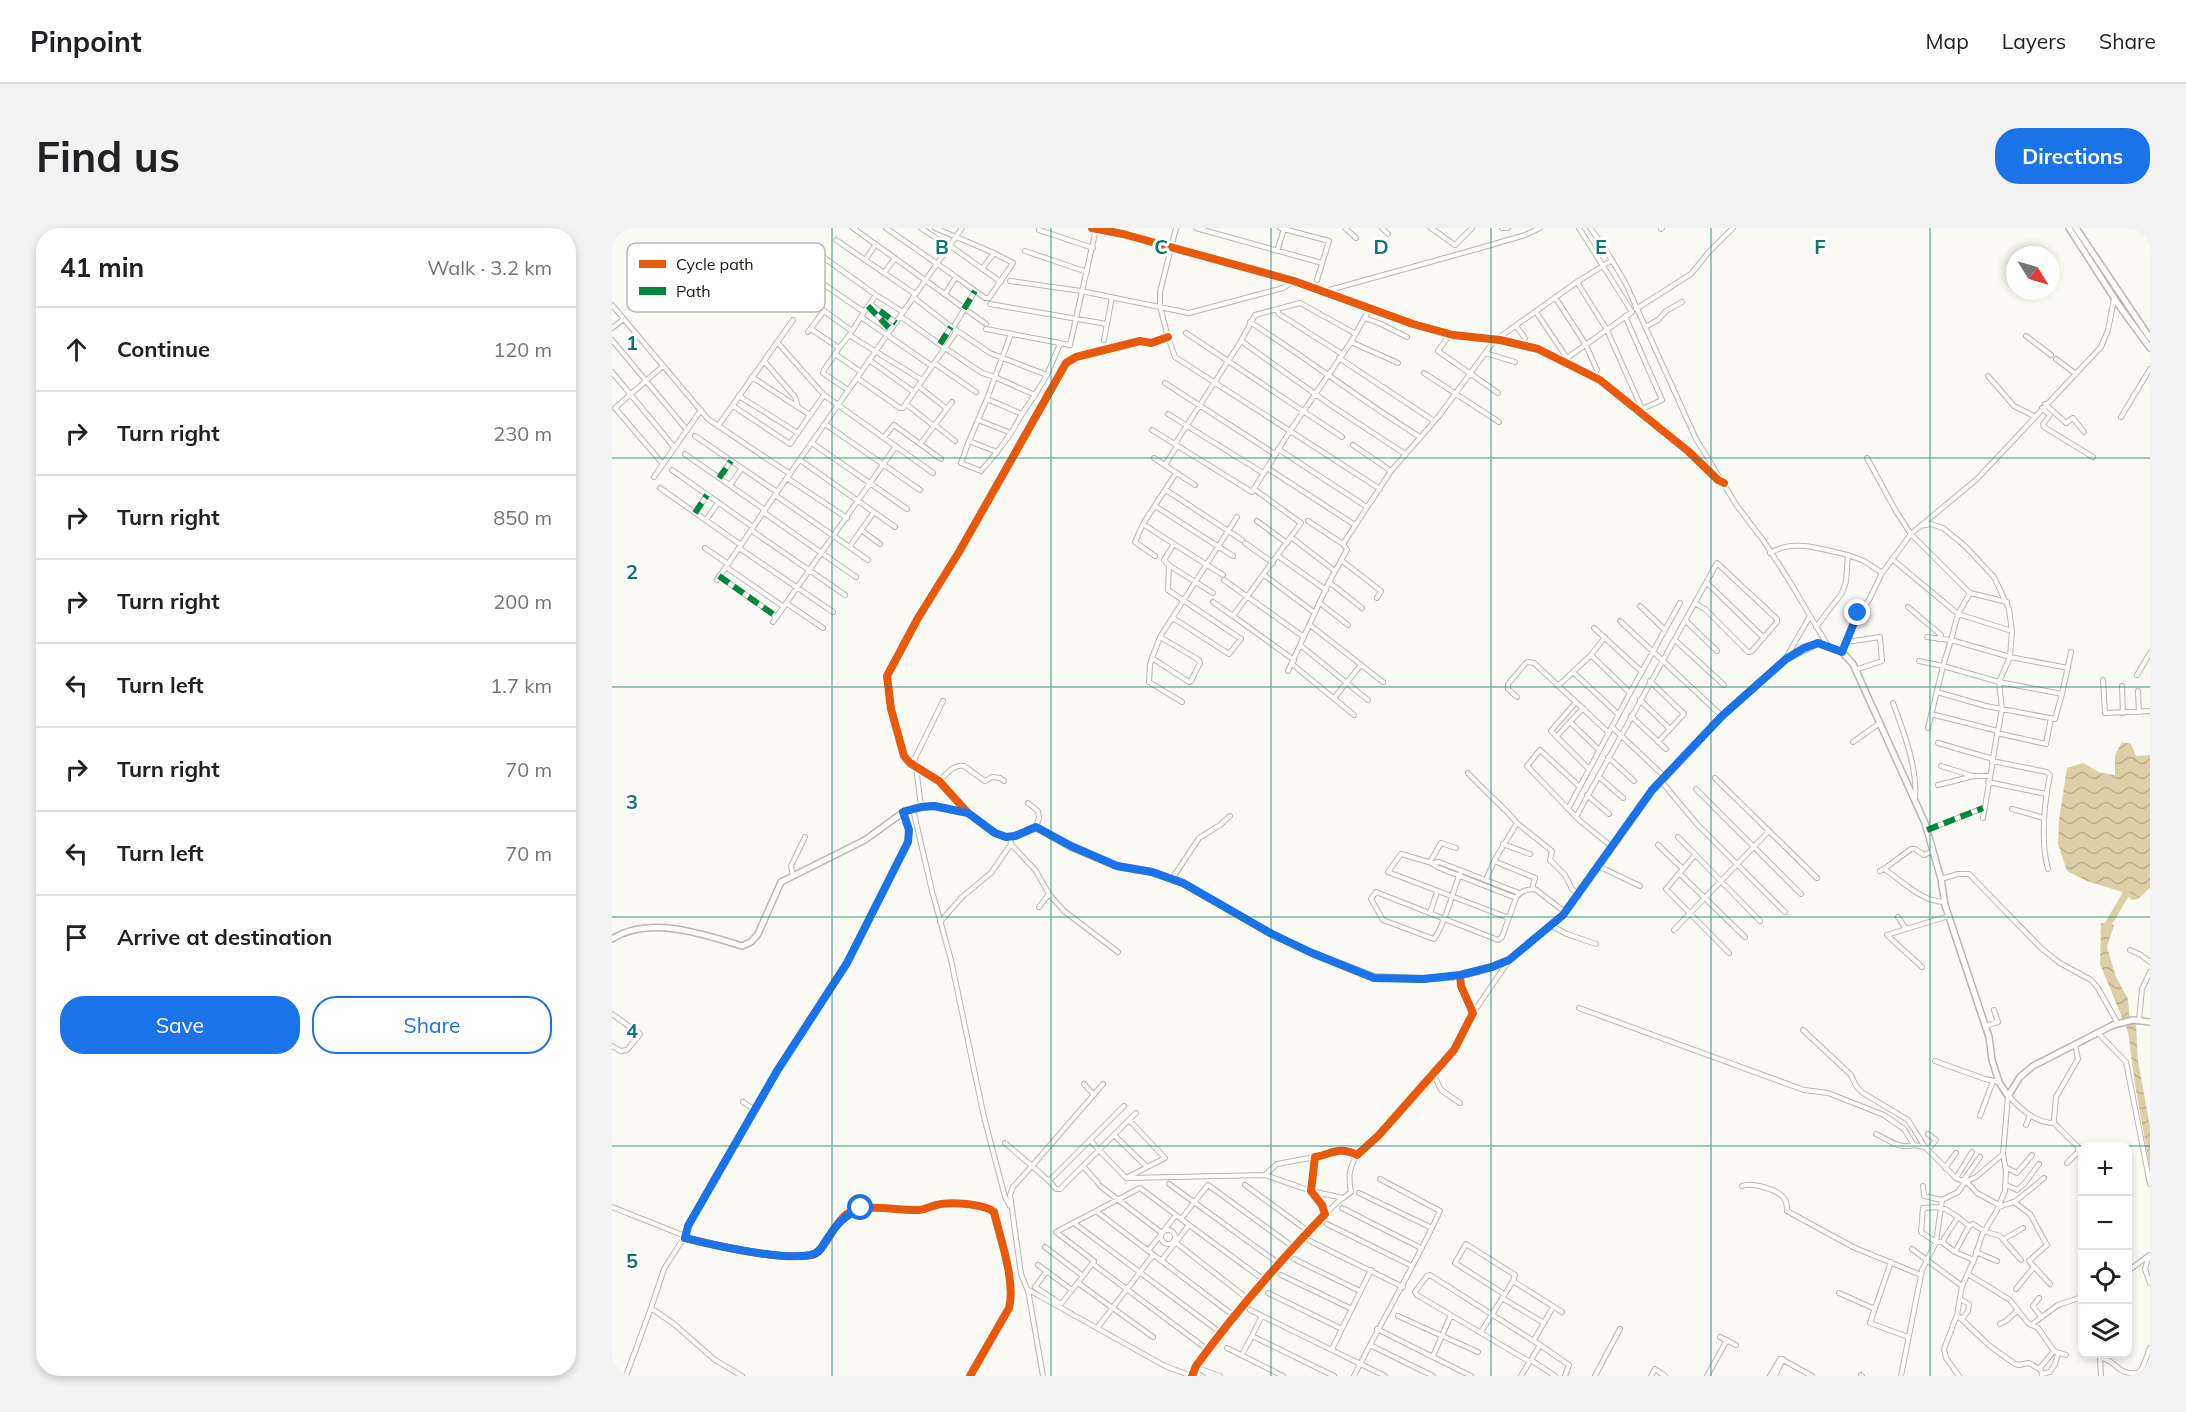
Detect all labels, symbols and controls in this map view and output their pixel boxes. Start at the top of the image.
text: Pinpoint [30,24,142,59]
text: Map [1926,28,1969,54]
text: Layers [2002,28,2066,54]
text: Share [2099,28,2156,54]
button: Directions [1995,128,2150,184]
text: Find us [36,130,180,183]
text: B [935,234,949,259]
text: C [1154,234,1168,259]
text: D [1373,234,1389,259]
text: E [1595,234,1607,259]
text: F [1814,234,1826,259]
legend [627,243,825,312]
north arrow [2006,246,2060,300]
text: 41 min [60,251,144,284]
text: Cycle path [676,254,754,274]
text: Walk · 3.2 km [427,255,552,280]
text: Path [676,281,711,301]
text: 1 [626,330,638,355]
icon: ahead [60,333,93,366]
text: Continue [117,335,210,363]
text: 120 m [493,337,552,362]
icon: right [60,417,93,450]
text: Turn right [117,419,220,447]
text: 230 m [493,421,552,446]
icon: right [60,501,93,534]
text: Turn right [117,503,220,531]
text: 850 m [493,505,552,530]
text: 2 [626,559,638,584]
icon: right [60,585,93,618]
text: Turn right [117,587,220,615]
text: 200 m [493,589,552,614]
route end [1844,599,1870,625]
icon: left [60,669,93,702]
text: Turn left [117,671,204,699]
text: 1.7 km [490,673,552,698]
icon: right [60,753,93,786]
text: Turn right [117,755,220,783]
text: 70 m [505,757,552,782]
text: 3 [626,789,638,814]
icon: left [60,837,93,870]
text: Turn left [117,839,204,867]
text: 70 m [505,841,552,866]
icon: arrive [60,921,93,954]
text: Arrive at destination [117,923,332,951]
button: Save [60,996,300,1054]
button: Share [312,996,552,1054]
text: 4 [626,1018,638,1043]
map controls [2078,1142,2132,1358]
button: + [2078,1142,2132,1196]
route start [847,1194,873,1220]
button: − [2078,1196,2132,1250]
text: 5 [626,1248,638,1273]
button: locate [2078,1250,2132,1304]
button: layers [2078,1304,2132,1358]

